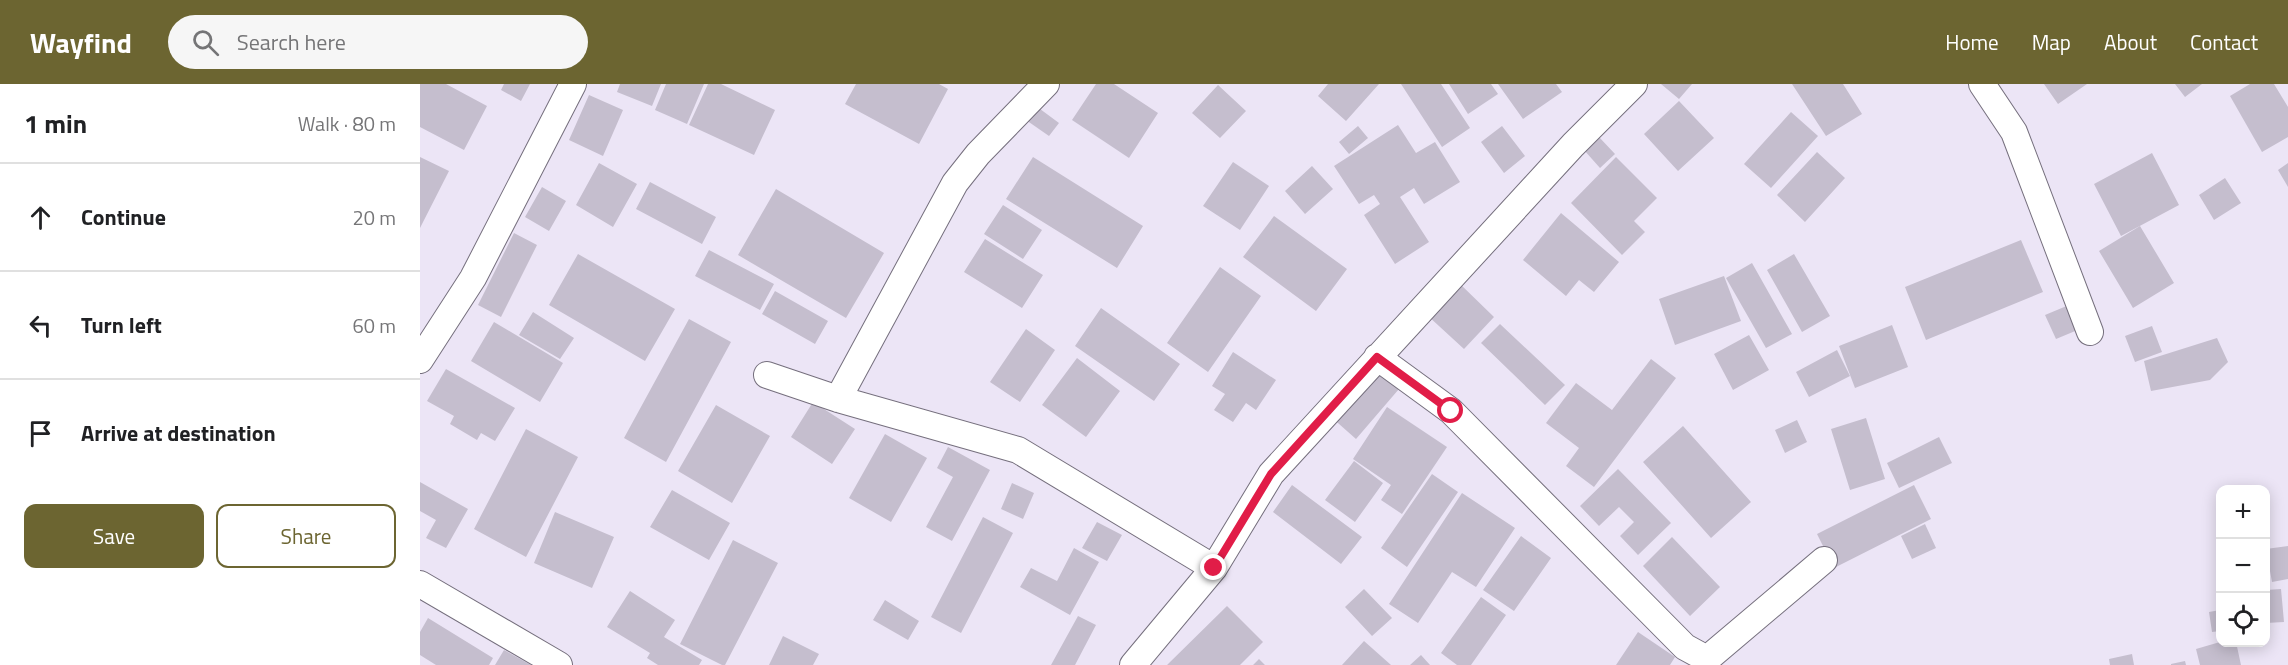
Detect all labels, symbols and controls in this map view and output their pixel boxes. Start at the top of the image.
search box [168,15,588,69]
text: Wayfind [30,21,132,64]
text: Search here [237,25,346,59]
icon: search [189,26,222,59]
text: Home [1945,26,1999,58]
text: Map [2032,26,2071,58]
text: About [2104,26,2157,58]
text: Contact [2190,26,2258,58]
text: 1 min [24,104,87,143]
text: Walk · 80 m [298,108,396,139]
text: Continue [81,200,166,234]
icon: ahead [24,201,57,234]
text: 20 m [352,202,396,233]
text: Turn left [81,308,162,342]
icon: left [24,309,57,342]
text: 60 m [352,310,396,341]
route start [1437,397,1463,423]
text: Arrive at destination [81,416,276,450]
icon: arrive [24,417,57,450]
map controls [2216,485,2270,647]
button: + [2216,485,2270,539]
button: Save [24,504,204,568]
button: Share [216,504,396,568]
button: − [2216,539,2270,593]
route end [1200,554,1226,580]
button: locate [2216,593,2270,647]

